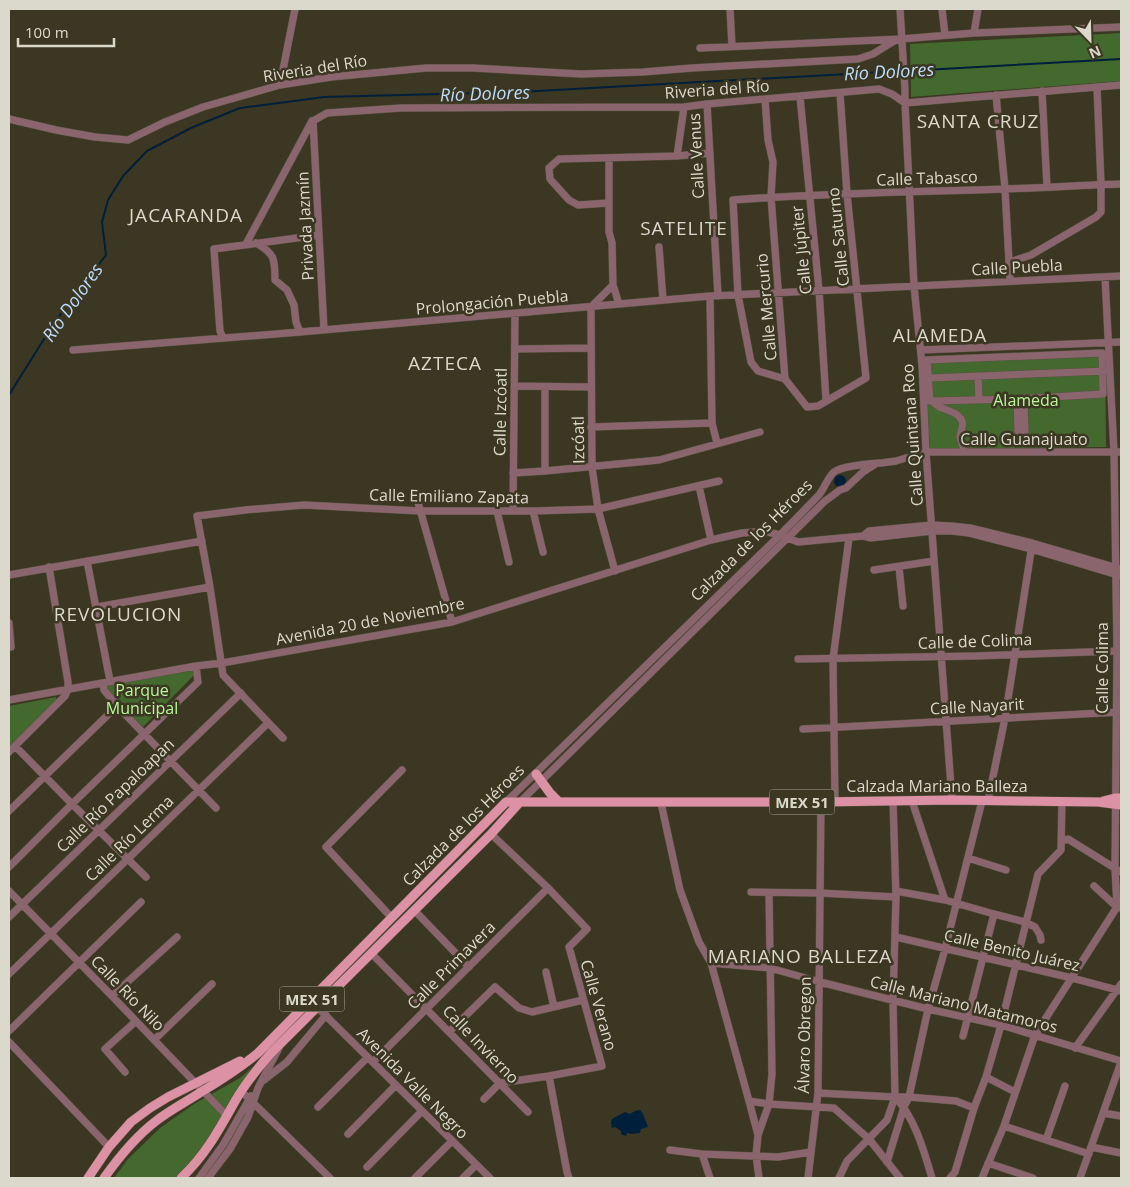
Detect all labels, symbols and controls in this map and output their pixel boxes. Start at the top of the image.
scale bar [18,15,114,47]
north arrow [1065,15,1115,65]
text: 100 m [25,22,69,42]
text: N [1086,41,1104,63]
street label: Riveria del Río [261,49,369,87]
water label: Río Dolores [843,57,935,85]
street label: Riveria del Río [664,74,770,104]
water label: Río Dolores [439,79,531,107]
district label: SANTA CRUZ [917,108,1039,134]
street label: Calle Venus [683,112,709,200]
street label: Calle Tabasco [876,165,978,191]
street label: Privada Jazmín [291,171,319,281]
street label: Calle Saturno [822,186,854,288]
district label: JACARANDA [127,202,243,228]
street label: Calle Júpiter [785,204,817,296]
district label: SATELITE [640,215,728,241]
street label: Calle Mercurio [750,252,782,362]
street label: Calle Puebla [971,254,1063,280]
water label: Río Dolores [36,258,108,346]
street label: Prolongación Puebla [415,284,569,320]
district label: ALAMEDA [893,322,987,348]
district label: AZTECA [408,350,482,376]
street label: Calle Quintana Roo [896,363,928,507]
street label: Calle Izcóatl [488,368,512,456]
park label: Alameda [993,389,1059,411]
street label: Izcóatl [567,416,589,464]
street label: Calle Guanajuato [960,428,1088,450]
street label: Calzada de los Héroes [685,474,817,606]
street label: Calle Emiliano Zapata [369,484,529,508]
street label: Avenida 20 de Noviembre [274,592,466,650]
district label: REVOLUCION [54,601,182,627]
street label: Calle Colima [1091,622,1113,714]
street label: Calle de Colima [917,628,1033,654]
park label: Parque Municipal [106,679,178,719]
street label: Calle Nayarit [929,693,1025,719]
street label: Calle Río Papaloapan [51,733,179,857]
street label: Calzada de los Héroes [397,759,529,891]
street label: Calzada Mariano Balleza [846,775,1028,797]
street label: Calle Río Lerma [80,790,178,886]
road number: MEX 51 [770,790,834,814]
street label: Calle Primavera [402,916,500,1014]
street label: Calle Benito Juárez [942,924,1082,976]
district label: MARIANO BALLEZA [708,943,892,969]
street label: Calle Río Nilo [86,950,170,1036]
street label: Calle Verano [576,957,622,1053]
street label: Calle Mariano Matamoros [868,970,1060,1038]
street label: Álvaro Obregon [792,976,816,1094]
road number: MEX 51 [280,986,344,1012]
street label: Calle Invierno [438,1000,524,1088]
street label: Avenida Valle Negro [352,1022,474,1144]

